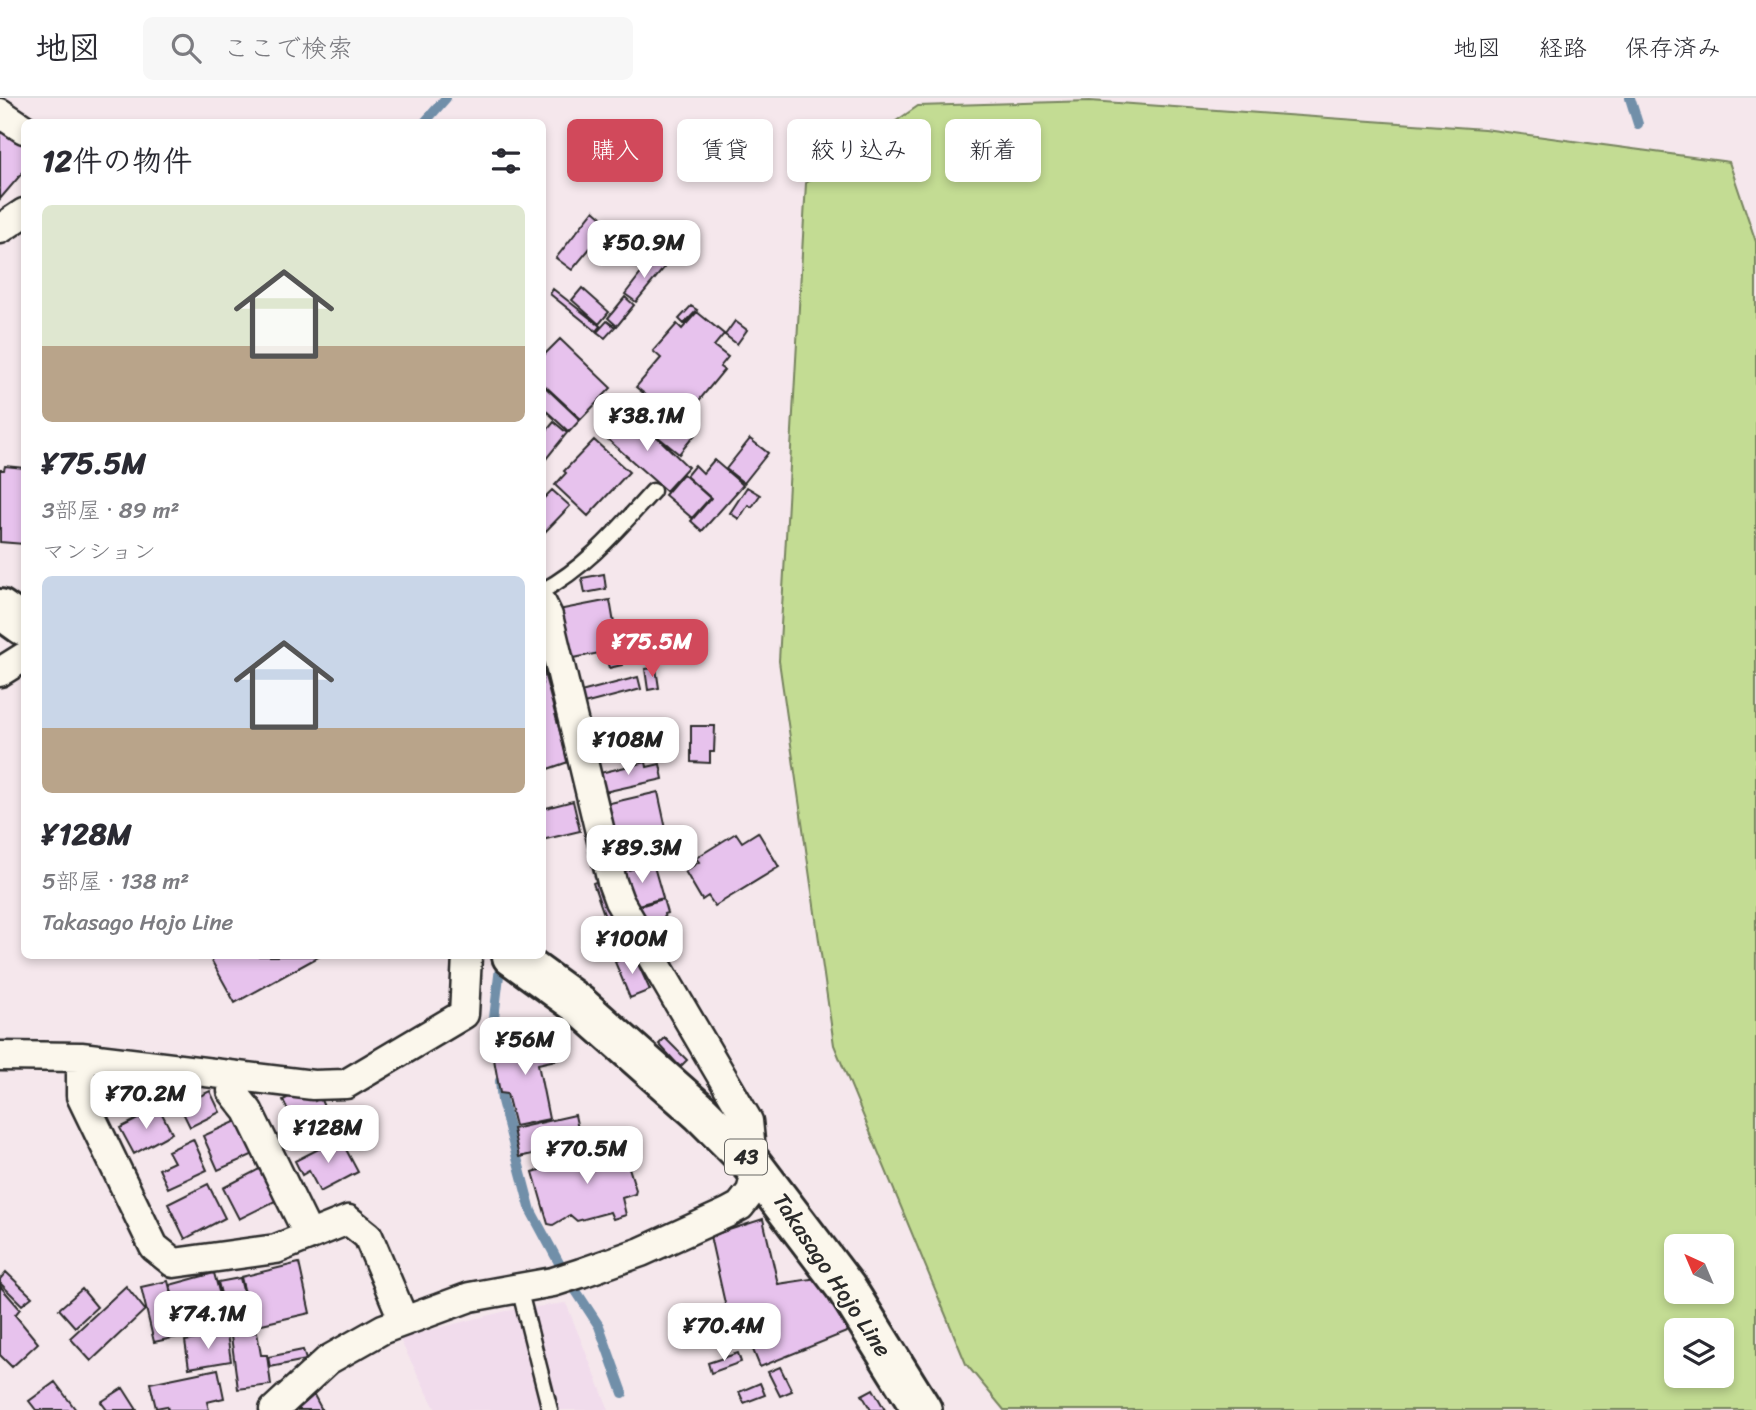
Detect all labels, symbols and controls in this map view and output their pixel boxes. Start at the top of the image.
search box [143,17,633,80]
text: 地図 [35,19,101,77]
text: ここで検索 [223,25,353,71]
text: 地図 [1453,27,1501,69]
text: 経路 [1539,27,1587,69]
text: 保存済み [1625,27,1721,69]
icon: search [167,29,205,67]
chip: 購入 [567,119,663,182]
chip: 賃貸 [677,119,773,182]
chip: 絞り込み [787,119,931,182]
chip: 新着 [945,119,1041,182]
text: 12件の物件 [42,134,192,188]
icon: filters [487,142,525,180]
pin: ¥50.9M [587,220,701,280]
text: ¥50.9M [603,222,685,263]
icon: home [221,251,347,377]
pin: ¥38.1M [590,394,704,453]
text: ¥38.1M [610,395,684,436]
text: ¥75.5M [42,436,146,490]
text: 3部屋 · 89 m² [42,490,179,531]
text: マンション [42,531,156,572]
pin: ¥75.5M [595,620,709,679]
text: ¥75.5M [612,621,692,662]
icon: home [221,622,347,748]
pin: ¥108M [579,718,677,777]
text: ¥108M [593,719,663,760]
text: ¥128M [42,807,131,861]
pin: ¥89.3M [585,826,699,885]
text: ¥89.3M [602,827,682,868]
text: 5部屋 · 138 m² [42,861,189,902]
text: Takasago Hojo Line [42,902,233,943]
pin: ¥100M [583,916,681,976]
text: ¥100M [597,918,667,959]
pin: ¥56M [484,1018,566,1077]
text: ¥56M [496,1019,554,1060]
pin: ¥70.2M [89,1072,203,1131]
text: ¥70.2M [106,1073,186,1114]
pin: ¥128M [279,1105,377,1165]
text: ¥128M [294,1107,362,1148]
pin: ¥70.5M [530,1126,644,1186]
text: ¥70.5M [547,1128,627,1169]
road number: 43 [725,1140,767,1174]
street label: Takasago Hojo Line [761,1184,903,1366]
north arrow [1664,1234,1734,1304]
map controls [1664,1234,1734,1388]
pin: ¥74.1M [151,1292,265,1351]
text: ¥74.1M [170,1293,246,1334]
pin: ¥70.4M [667,1304,781,1363]
text: ¥70.4M [684,1305,764,1346]
button: layers [1664,1318,1734,1388]

